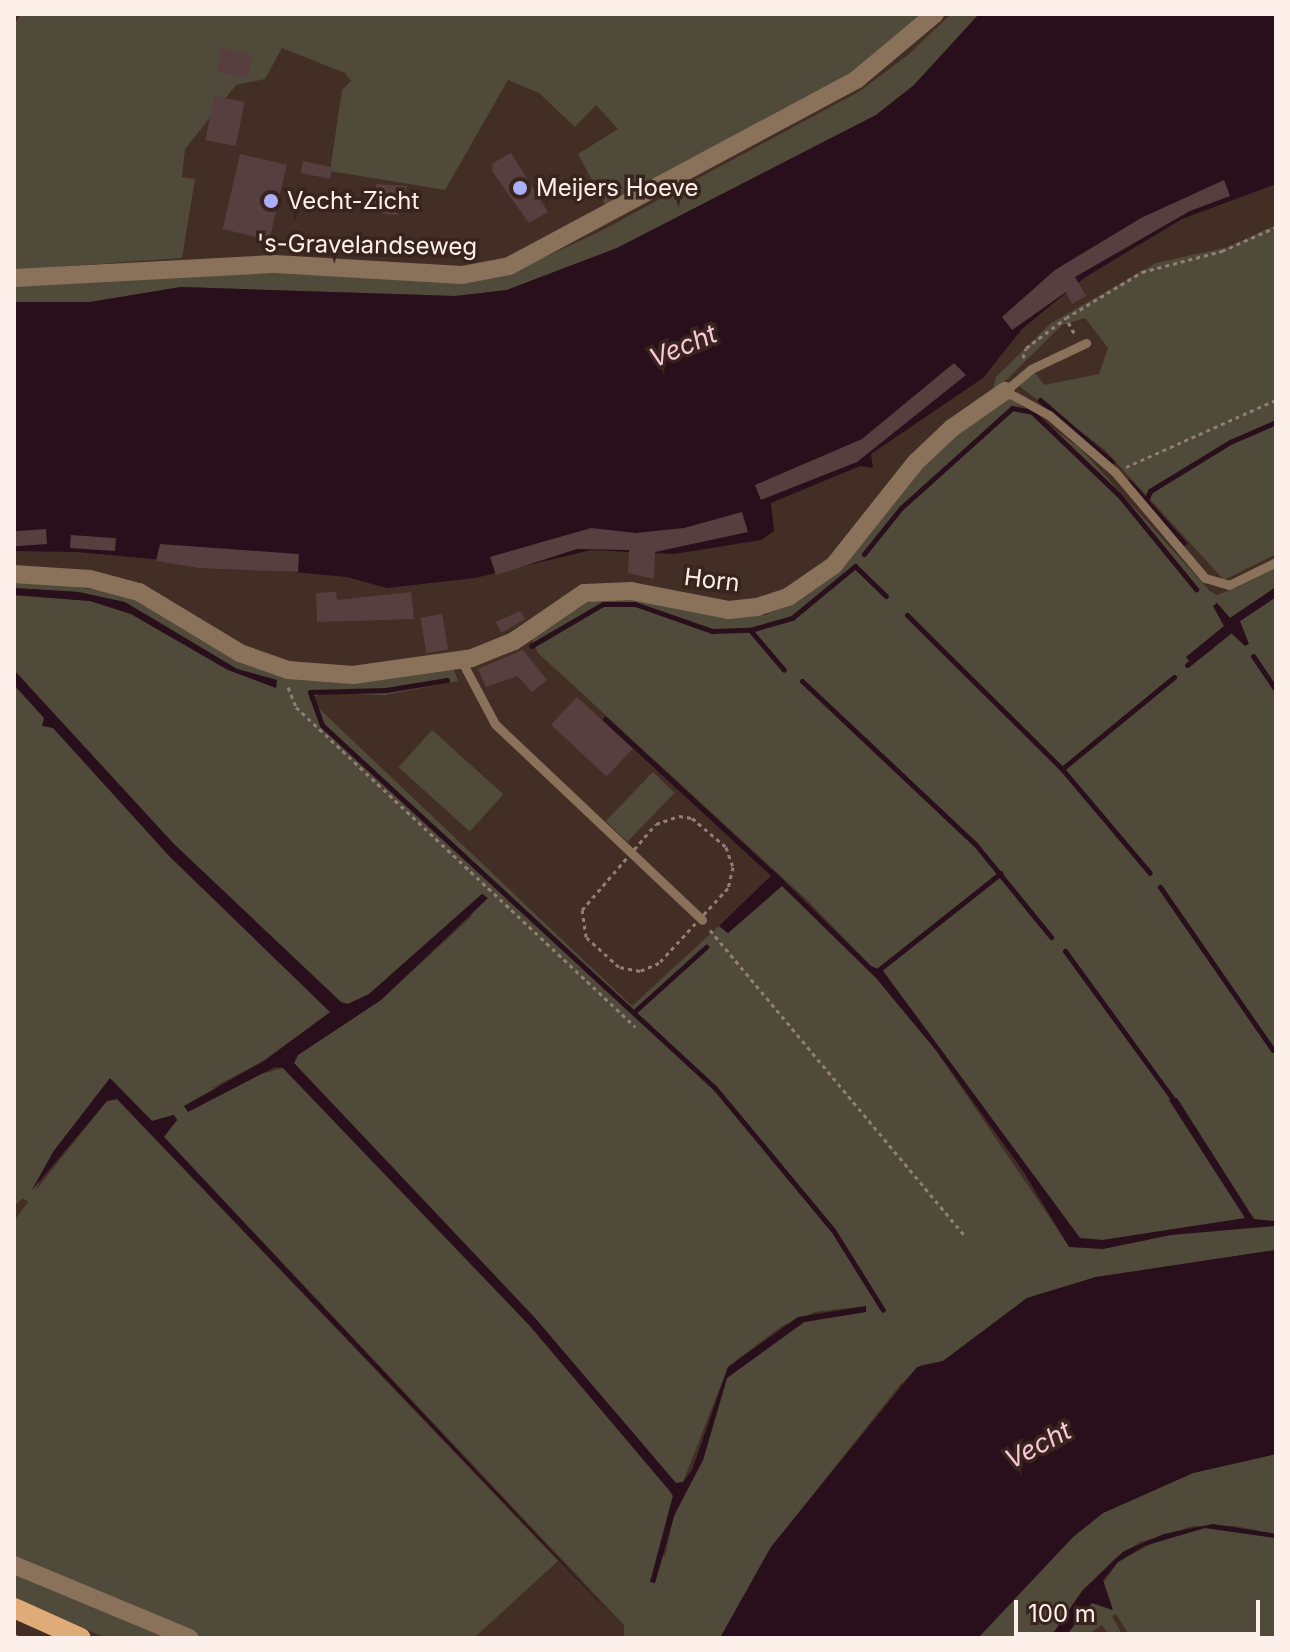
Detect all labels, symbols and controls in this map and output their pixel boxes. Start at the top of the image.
place label: Meijers Hoeve [536,174,699,202]
marker: Meijers Hoeve [511,179,529,197]
place label: Vecht-Zicht [287,187,419,215]
marker: Vecht-Zicht [262,192,280,210]
street label: 's-Gravelandseweg [257,229,477,261]
water label: Vecht [645,318,721,374]
street label: Horn [683,562,741,598]
water label: Vecht [1000,1415,1076,1475]
scale bar [1018,1584,1264,1634]
text: 100 m [1028,1599,1096,1628]

